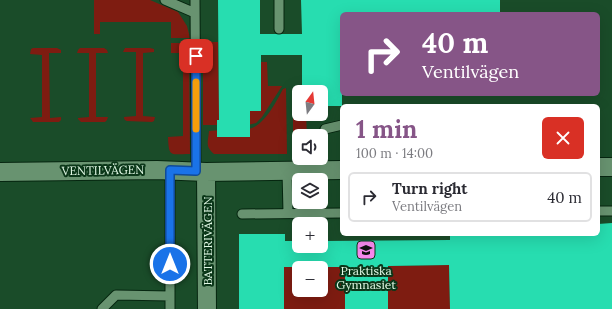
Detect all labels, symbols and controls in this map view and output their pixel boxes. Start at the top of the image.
text: 40 m [422,25,488,61]
icon: right [356,28,408,80]
pin [179,39,213,73]
icon: arrive [185,45,207,67]
text: Ventilvägen [422,60,519,83]
north arrow [292,85,328,121]
map controls [292,85,328,297]
text: 1 min [356,114,417,145]
button: close [542,117,584,159]
button: sound [292,129,328,165]
text: 100 m · 14:00 [356,145,433,162]
street label: VENTILVÄGEN [61,162,144,178]
button: layers [292,173,328,209]
text: Turn right [392,179,468,198]
icon: right [358,186,380,208]
text: 40 m [547,188,582,207]
street label: BATTERIVÄGEN [200,196,215,286]
text: Ventilvägen [392,198,462,215]
button: + [292,217,328,253]
school or university icon: Praktiska Gymnasiet [355,239,377,261]
position arrow [149,243,191,285]
button: − [292,261,328,297]
place label: Praktiska Gymnasiet [336,263,396,292]

